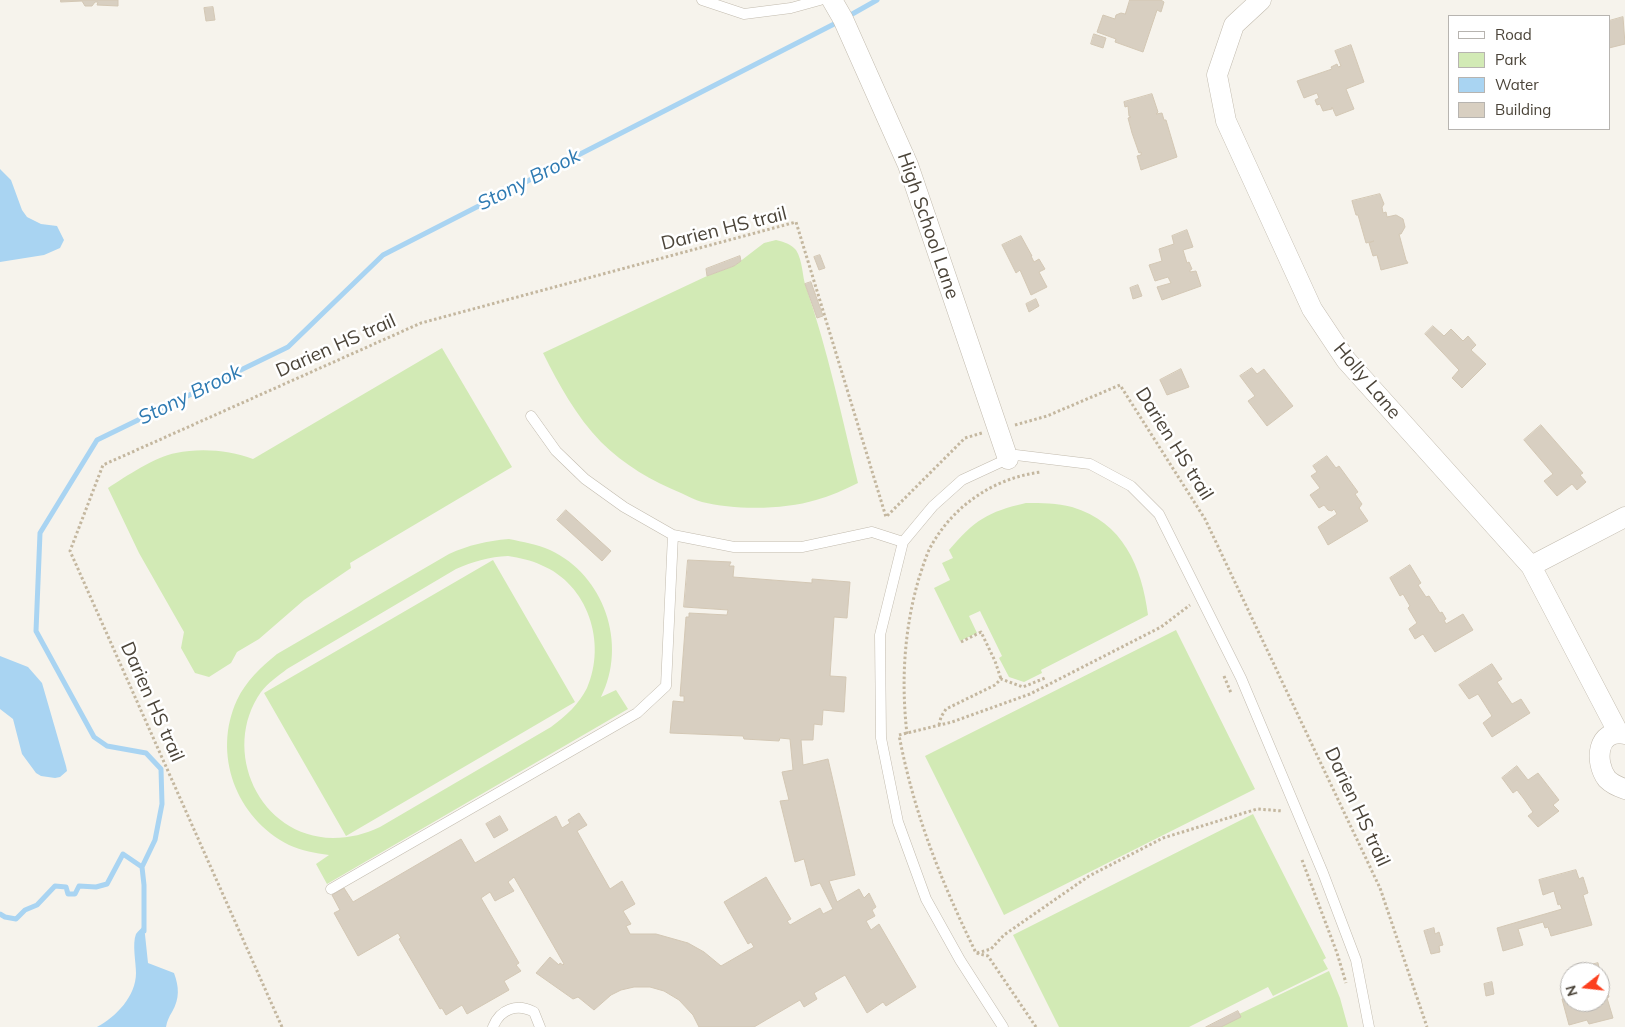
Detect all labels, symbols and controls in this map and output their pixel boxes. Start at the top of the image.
legend [1448,15,1610,130]
text: Road [1495,25,1532,44]
text: Park [1495,50,1527,69]
text: Water [1495,75,1539,94]
text: Building [1495,100,1551,119]
water label: Stony Brook [474,144,584,216]
street label: High School Lane [892,150,964,302]
street label: Darien HS trail [659,202,789,256]
street label: Darien HS trail [273,309,399,383]
street label: Holly Lane [1328,338,1406,424]
water label: Stony Brook [134,360,246,430]
street label: Darien HS trail [1130,383,1218,505]
street label: Darien HS trail [115,639,189,765]
street label: Darien HS trail [1319,744,1395,870]
north arrow [1560,962,1610,1012]
text: N [1561,983,1582,998]

